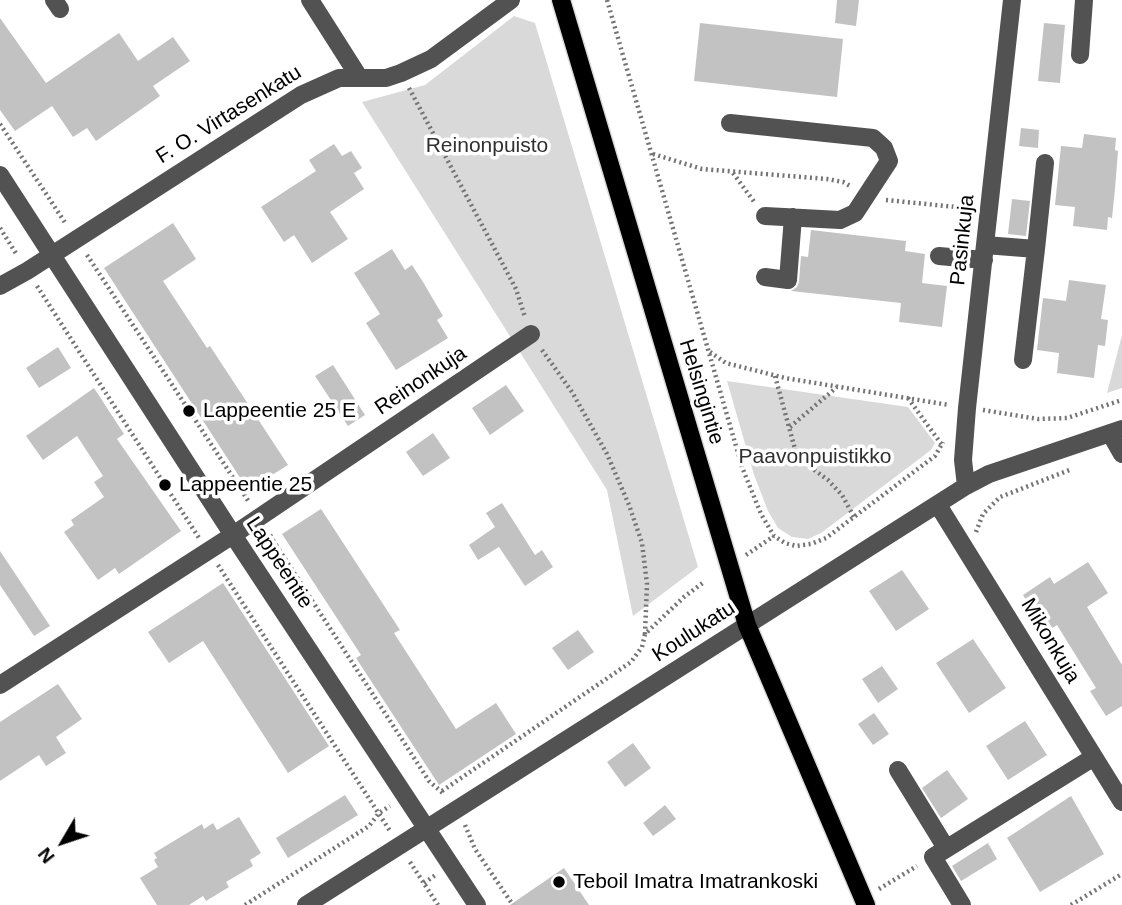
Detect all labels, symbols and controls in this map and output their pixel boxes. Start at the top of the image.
street label: F. O. Virtasenkatu [152,60,306,170]
park label: Reinonpuisto [426,133,548,159]
street label: Pasinkuja [946,193,980,287]
street label: Helsingintie [673,336,729,448]
street label: Reinonkuja [370,341,472,421]
place label: Lappeentie 25 E [203,398,356,424]
marker: Lappeentie 25 E [181,403,197,419]
park label: Paavonpuistikko [739,444,891,470]
place label: Lappeentie 25 [179,472,312,498]
marker: Lappeentie 25 [157,477,173,493]
street label: Lappeentie [240,513,318,613]
street label: Mikonkuja [1015,594,1085,688]
street label: Koulukatu [648,596,740,668]
north arrow [28,807,98,877]
text: N [34,844,59,867]
place label: Teboil Imatra Imatrankoski [573,869,818,895]
marker: Teboil Imatra Imatrankoski [551,874,567,890]

